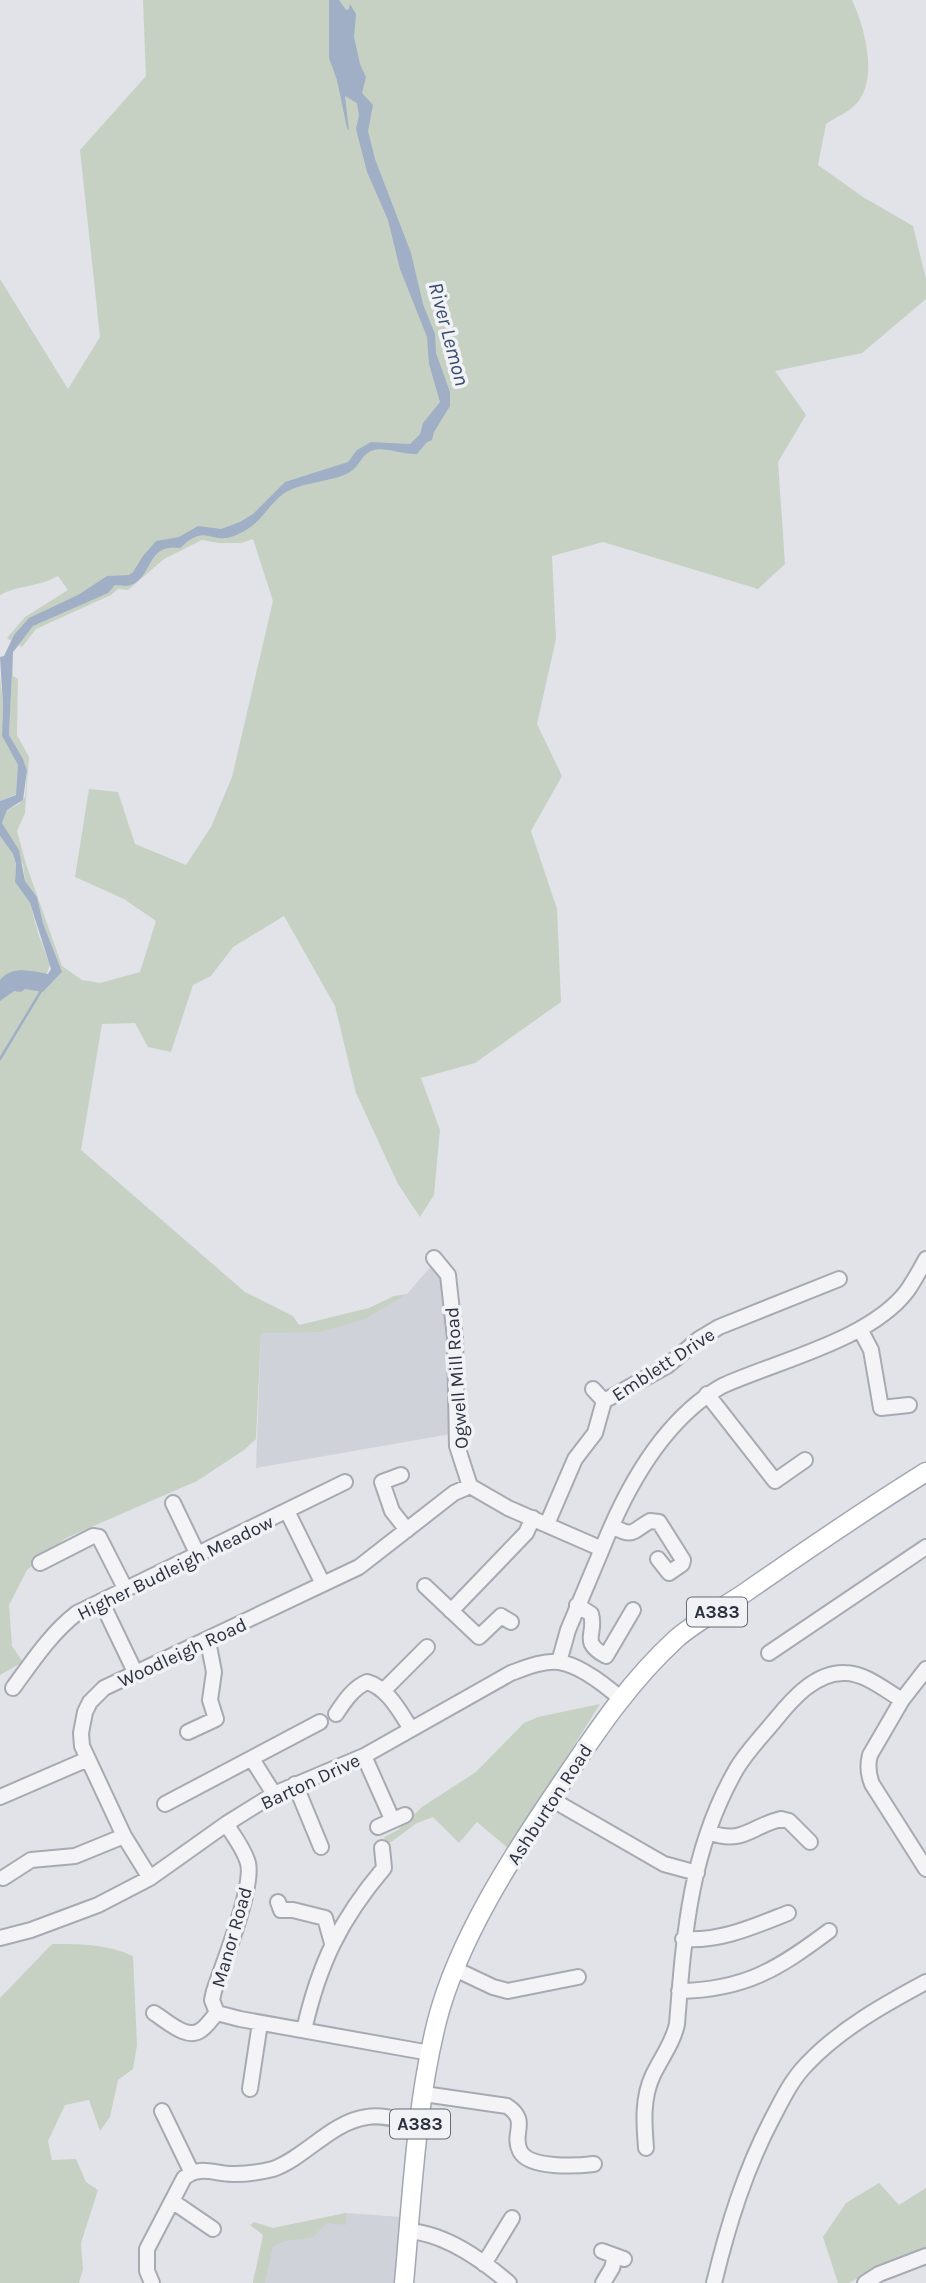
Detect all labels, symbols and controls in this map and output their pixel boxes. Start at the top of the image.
water label: River Lemon [424,280,474,388]
street label: Ogwell Mill Road [441,1306,473,1450]
street label: Emblett Drive [608,1323,719,1406]
street label: Higher Budleigh Meadow [74,1511,277,1625]
road number: A383 [687,1597,747,1626]
street label: Woodleigh Road [115,1613,250,1692]
street label: Ashburton Road [503,1740,597,1869]
street label: Barton Drive [257,1749,364,1814]
street label: Manor Road [207,1884,257,1990]
road number: A383 [390,2110,450,2138]

